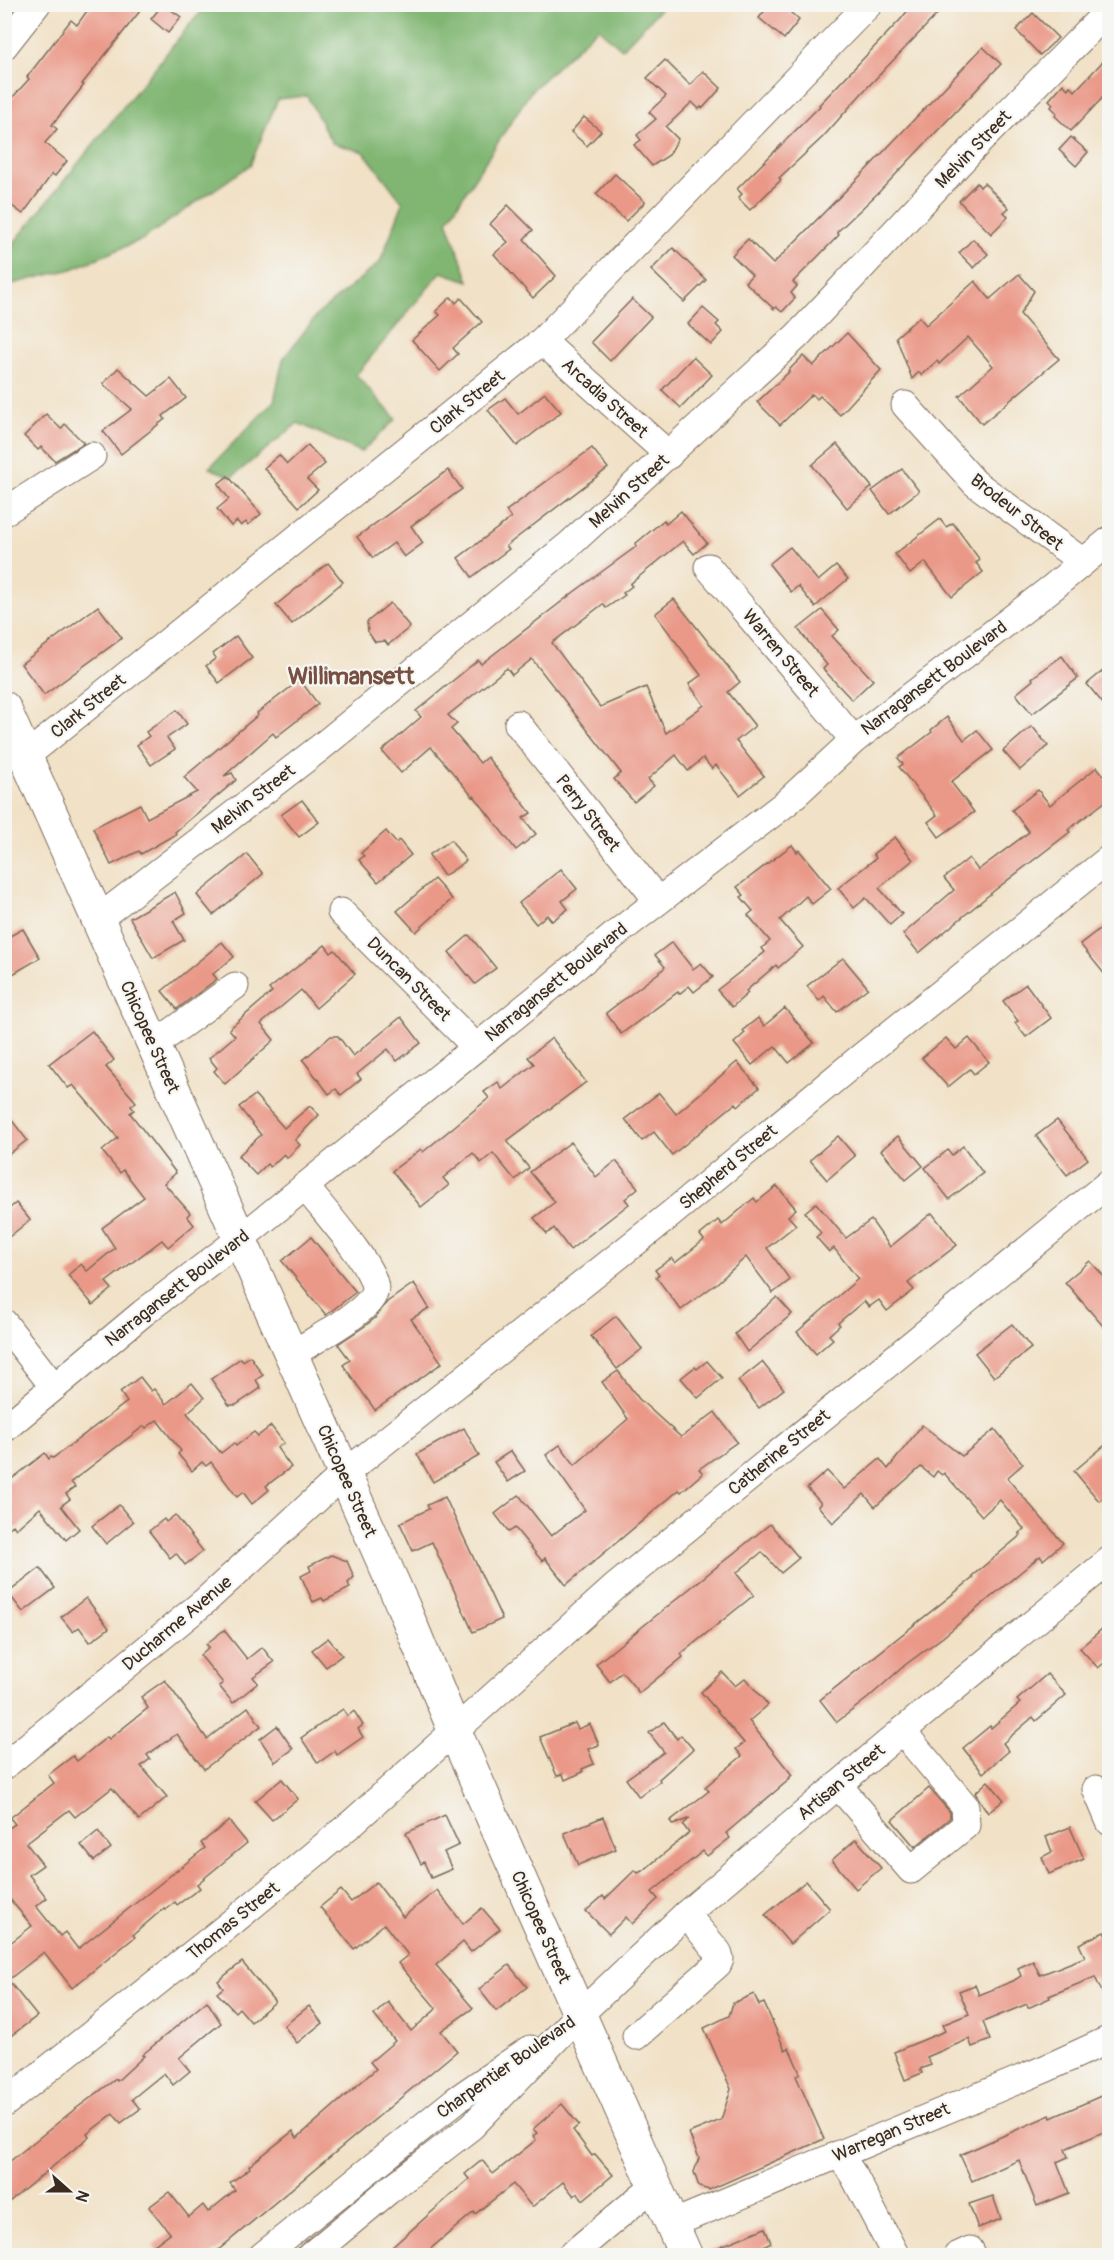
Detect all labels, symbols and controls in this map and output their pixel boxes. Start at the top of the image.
street label: Melvin Street [930,105,1017,193]
street label: Arcadia Street [557,353,653,444]
street label: Clark Street [425,365,510,440]
street label: Melvin Street [584,449,675,533]
street label: Brodeur Street [965,469,1068,556]
street label: Warren Street [737,605,825,703]
street label: Narragansett Boulevard [857,616,1012,741]
district label: Willimansett [288,662,416,691]
street label: Clark Street [46,669,131,744]
street label: Melvin Street [207,759,300,839]
street label: Perry Street [550,770,625,857]
street label: Narragansett Boulevard [480,918,632,1047]
street label: Duncan Street [362,932,456,1027]
street label: Chicopee Street [114,977,185,1098]
street label: Shepherd Street [674,1119,783,1215]
street label: Narragansett Boulevard [100,1225,254,1352]
street label: Catherine Street [724,1404,836,1501]
street label: Chicopee Street [311,1421,382,1542]
street label: Ducharme Avenue [118,1571,237,1676]
street label: Artisan Street [793,1739,890,1826]
street label: Chicopee Street [505,1867,576,1988]
street label: Thomas Street [182,1877,285,1966]
street label: Charpentier Boulevard [432,2011,580,2124]
street label: Warregan Street [829,2097,954,2167]
north arrow [39,2161,99,2221]
text: N [71,2187,93,2205]

